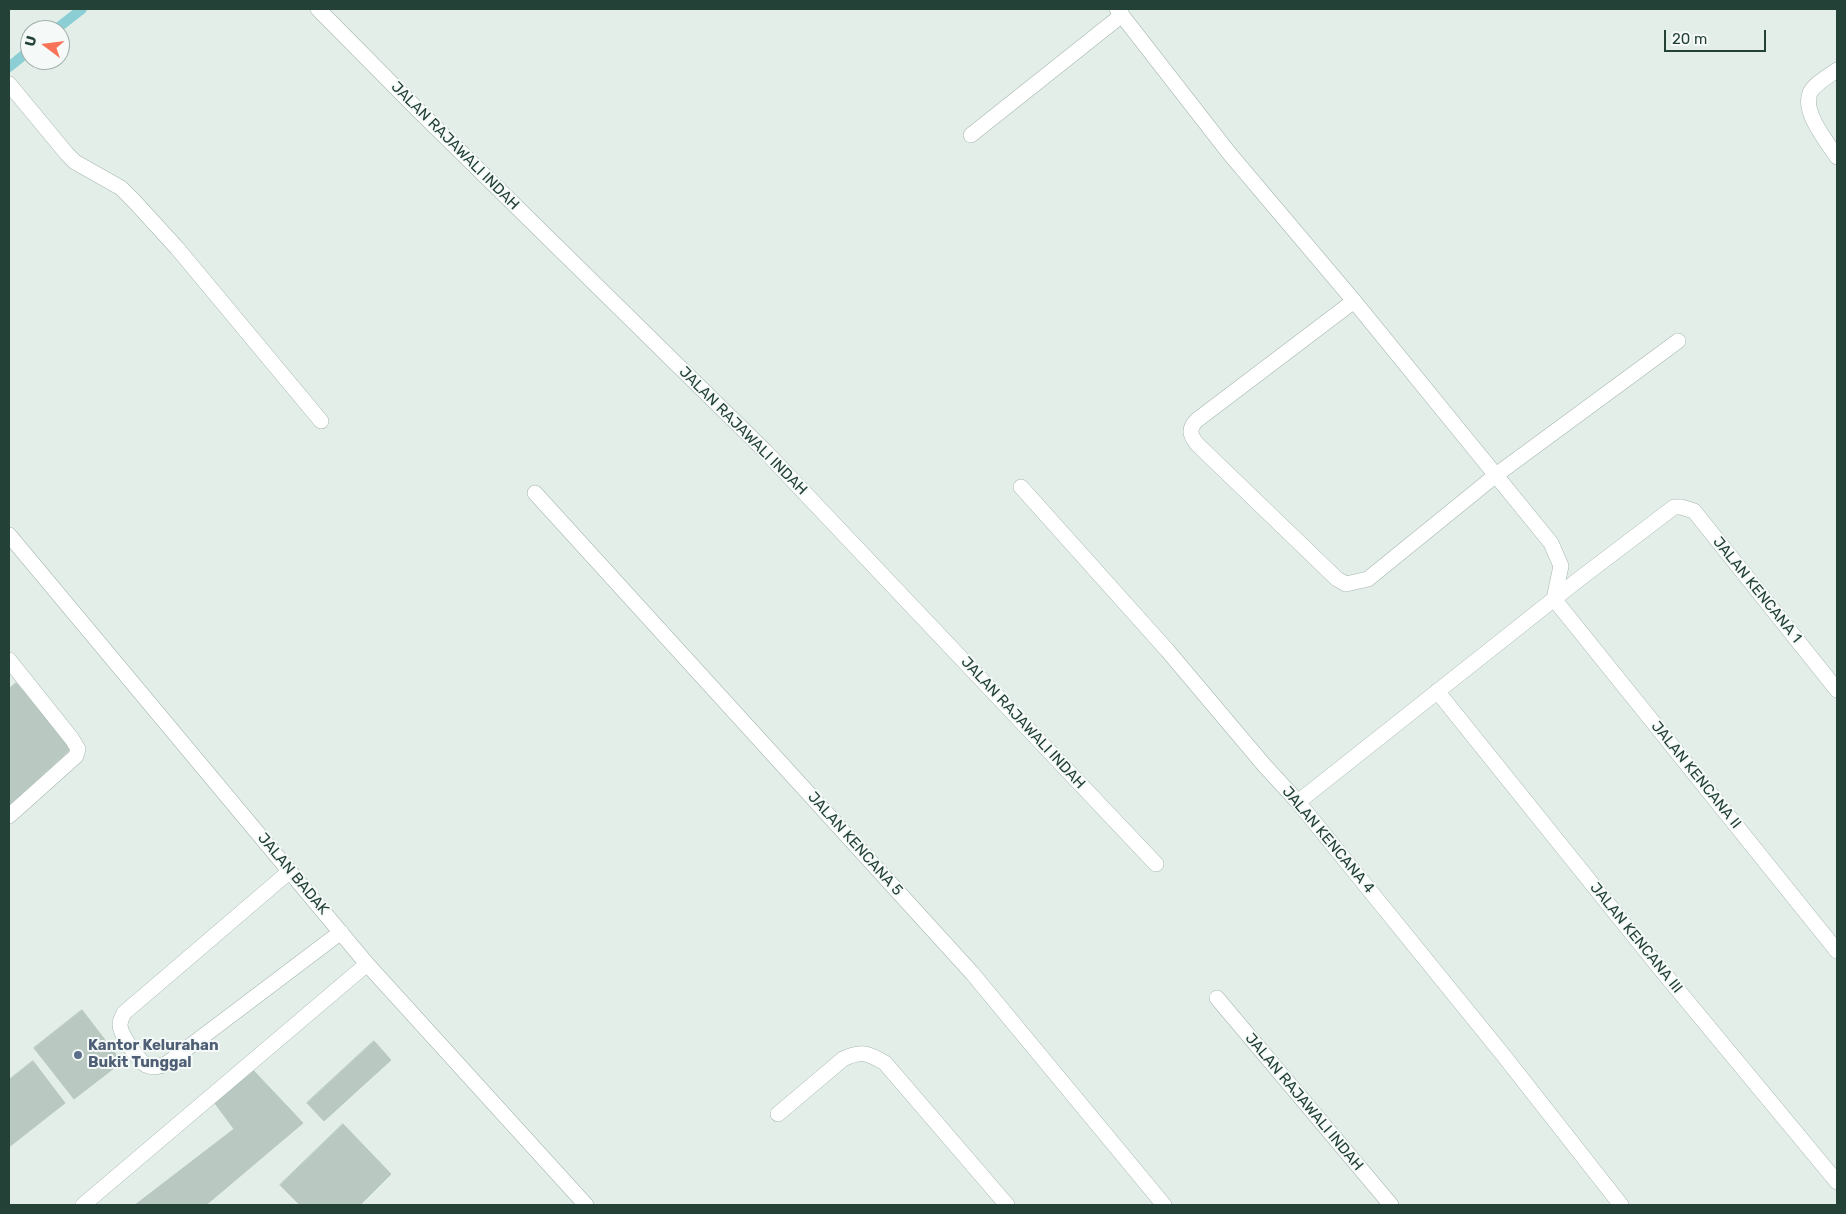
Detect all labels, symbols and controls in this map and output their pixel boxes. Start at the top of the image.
north arrow [20,20,70,70]
scale bar [1666,20,1768,52]
text: 20 m [1672,30,1707,48]
text: U [21,34,41,48]
street label: JALAN RAJAWALI INDAH [387,78,523,214]
street label: JALAN RAJAWALI INDAH [675,363,811,499]
street label: JALAN KENCANA 1 [1709,533,1805,647]
street label: JALAN RAJAWALI INDAH [957,653,1089,793]
street label: JALAN KENCANA II [1647,718,1745,832]
street label: JALAN KENCANA 4 [1278,783,1378,897]
street label: JALAN KENCANA 5 [804,788,906,900]
street label: JALAN BADAK [254,829,332,919]
street label: JALAN KENCANA III [1586,879,1686,997]
street label: JALAN RAJAWALI INDAH [1241,1030,1367,1174]
place label: Kantor Kelurahan Bukit Tunggal [88,1037,219,1072]
marker: Kantor Kelurahan Bukit Tunggal [72,1049,84,1061]

